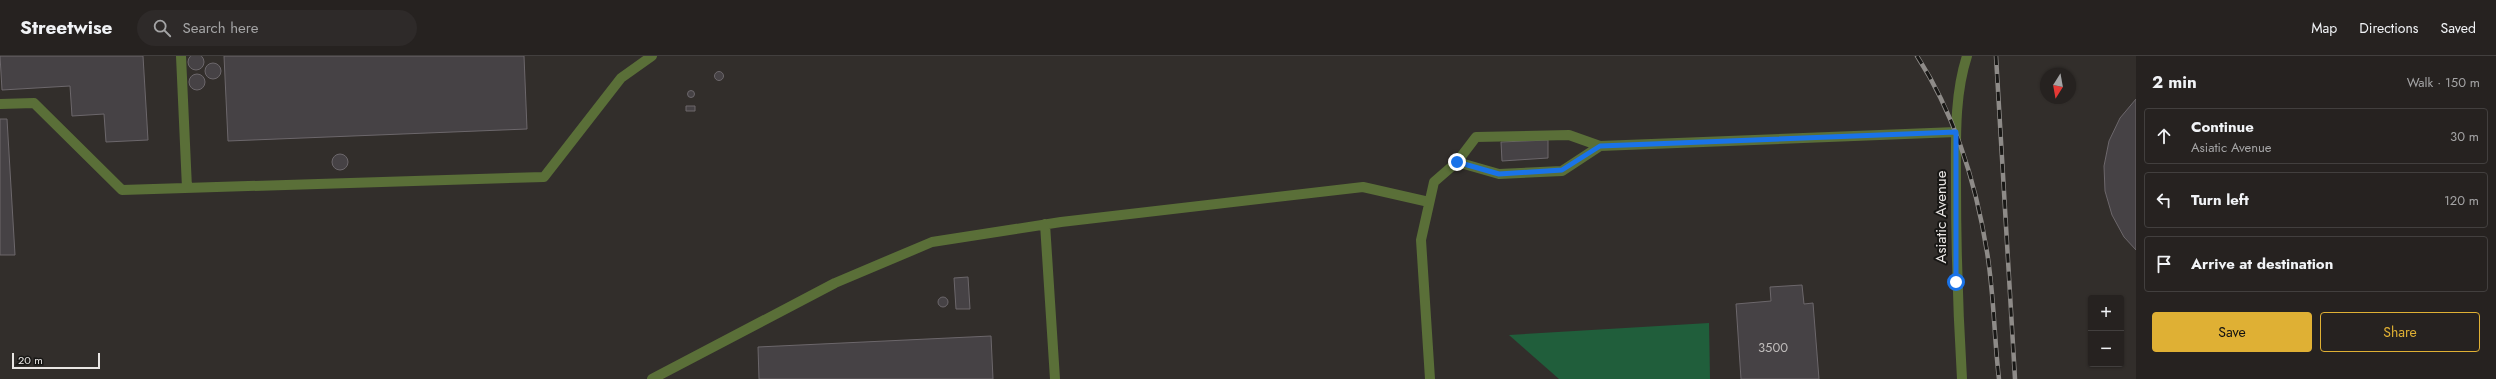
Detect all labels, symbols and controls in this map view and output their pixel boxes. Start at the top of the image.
search box [137,10,417,46]
text: Streetwise [20,14,113,41]
icon: search [151,17,173,39]
text: Search here [183,17,258,39]
text: Map [2311,18,2337,38]
text: Directions [2359,18,2419,38]
text: Saved [2441,18,2476,38]
north arrow [2040,68,2076,104]
text: 2 min [2152,70,2197,94]
text: Walk · 150 m [2407,73,2480,92]
text: Continue [2191,116,2254,138]
icon: ahead [2153,125,2175,147]
text: 30 m [2450,127,2479,146]
text: Asiatic Avenue [2191,138,2272,157]
route end [1448,153,1466,171]
street label: Asiatic Avenue [1930,170,1952,263]
icon: left [2153,189,2175,211]
text: Turn left [2191,189,2249,211]
text: 120 m [2444,191,2479,210]
icon: arrive [2153,253,2175,275]
text: Arrive at destination [2191,253,2333,275]
route start [1947,273,1965,291]
map controls [2088,295,2124,367]
button: + [2088,295,2124,331]
button: Save [2152,312,2312,352]
button: Share [2320,312,2480,352]
button: − [2088,331,2124,367]
house number: 3500 [1758,338,1788,357]
scale bar [12,351,100,370]
text: 20 m [18,352,43,368]

